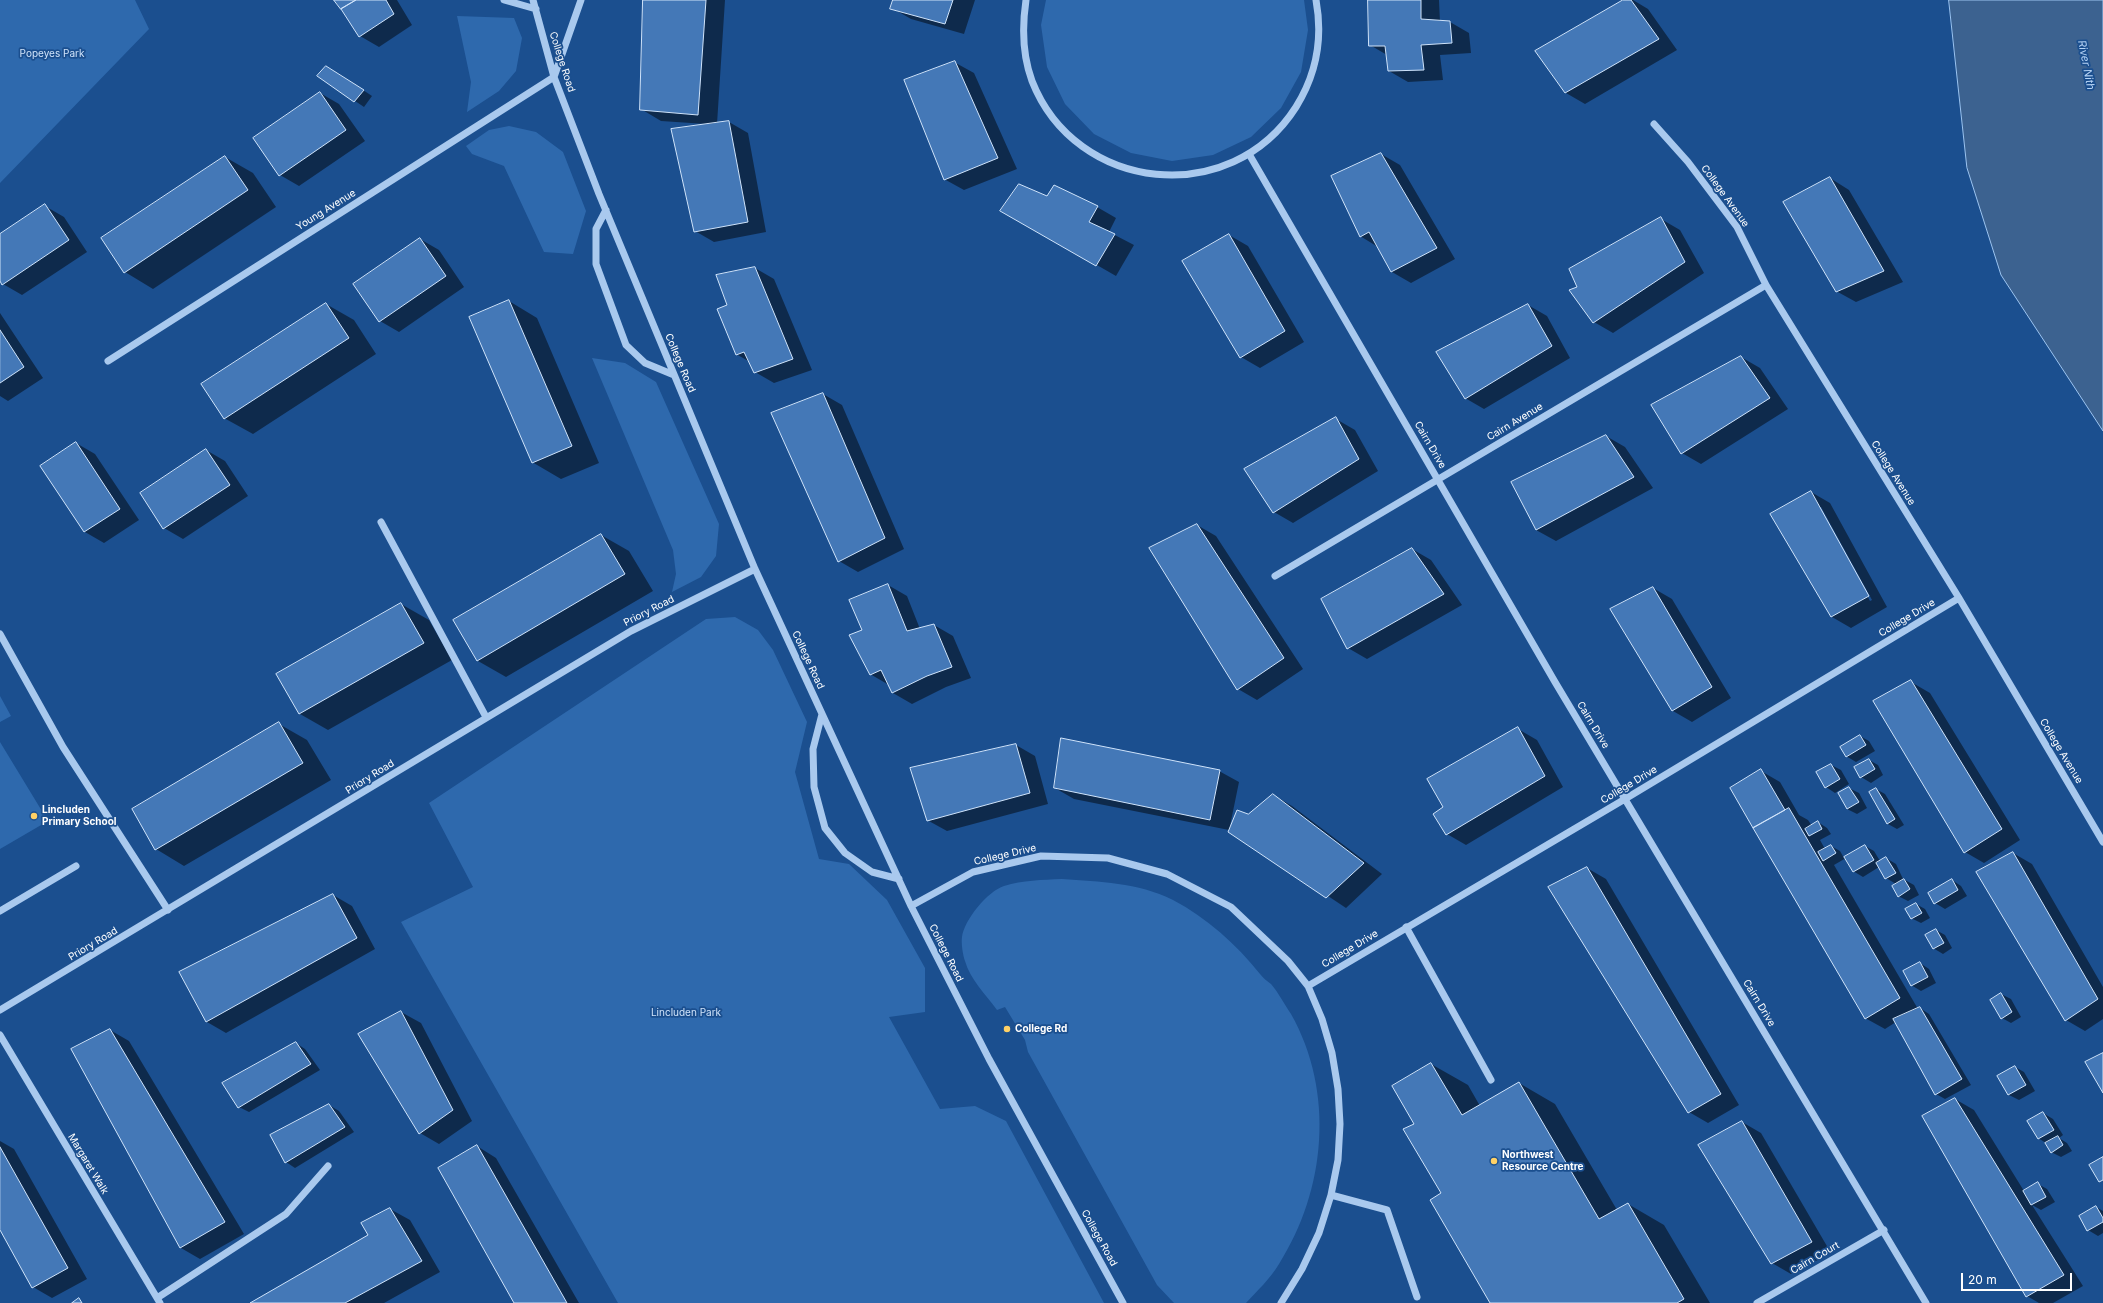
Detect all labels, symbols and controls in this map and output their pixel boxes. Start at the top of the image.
street label: College Road [547,30,577,94]
water label: River Nith [2075,39,2097,91]
park label: Popeyes Park [20,48,84,60]
street label: College Avenue [1698,163,1752,229]
street label: Young Avenue [294,187,358,233]
street label: College Road [662,332,698,394]
street label: Cairn Avenue [1485,401,1545,443]
street label: Cairn Drive [1412,419,1448,471]
street label: College Avenue [1868,438,1918,508]
street label: Priory Road [622,593,676,629]
street label: College Drive [1877,596,1937,640]
street label: College Road [789,629,827,691]
street label: Cairn Drive [1574,699,1612,751]
street label: College Avenue [2037,716,2085,786]
street label: Priory Road [343,757,397,797]
street label: College Drive [1599,763,1659,807]
place label: Lincluden Primary School [42,804,117,828]
marker: Lincluden Primary School [29,811,39,821]
street label: College Drive [973,842,1037,868]
street label: College Road [926,922,966,984]
street label: Priory Road [66,925,120,963]
street label: College Drive [1320,927,1380,971]
street label: Cairn Drive [1740,977,1778,1029]
park label: Lincluden Park [651,1007,721,1019]
place label: College Rd [1015,1023,1067,1035]
marker: College Rd [1002,1024,1012,1034]
street label: Margaret Walk [65,1132,111,1196]
place label: Northwest Resource Centre [1502,1149,1583,1172]
marker: Northwest Resource Centre [1489,1156,1499,1166]
street label: College Road [1079,1208,1119,1268]
street label: Cairn Court [1788,1239,1842,1277]
scale bar [1963,1265,2074,1291]
text: 20 m [1968,1272,1997,1287]

